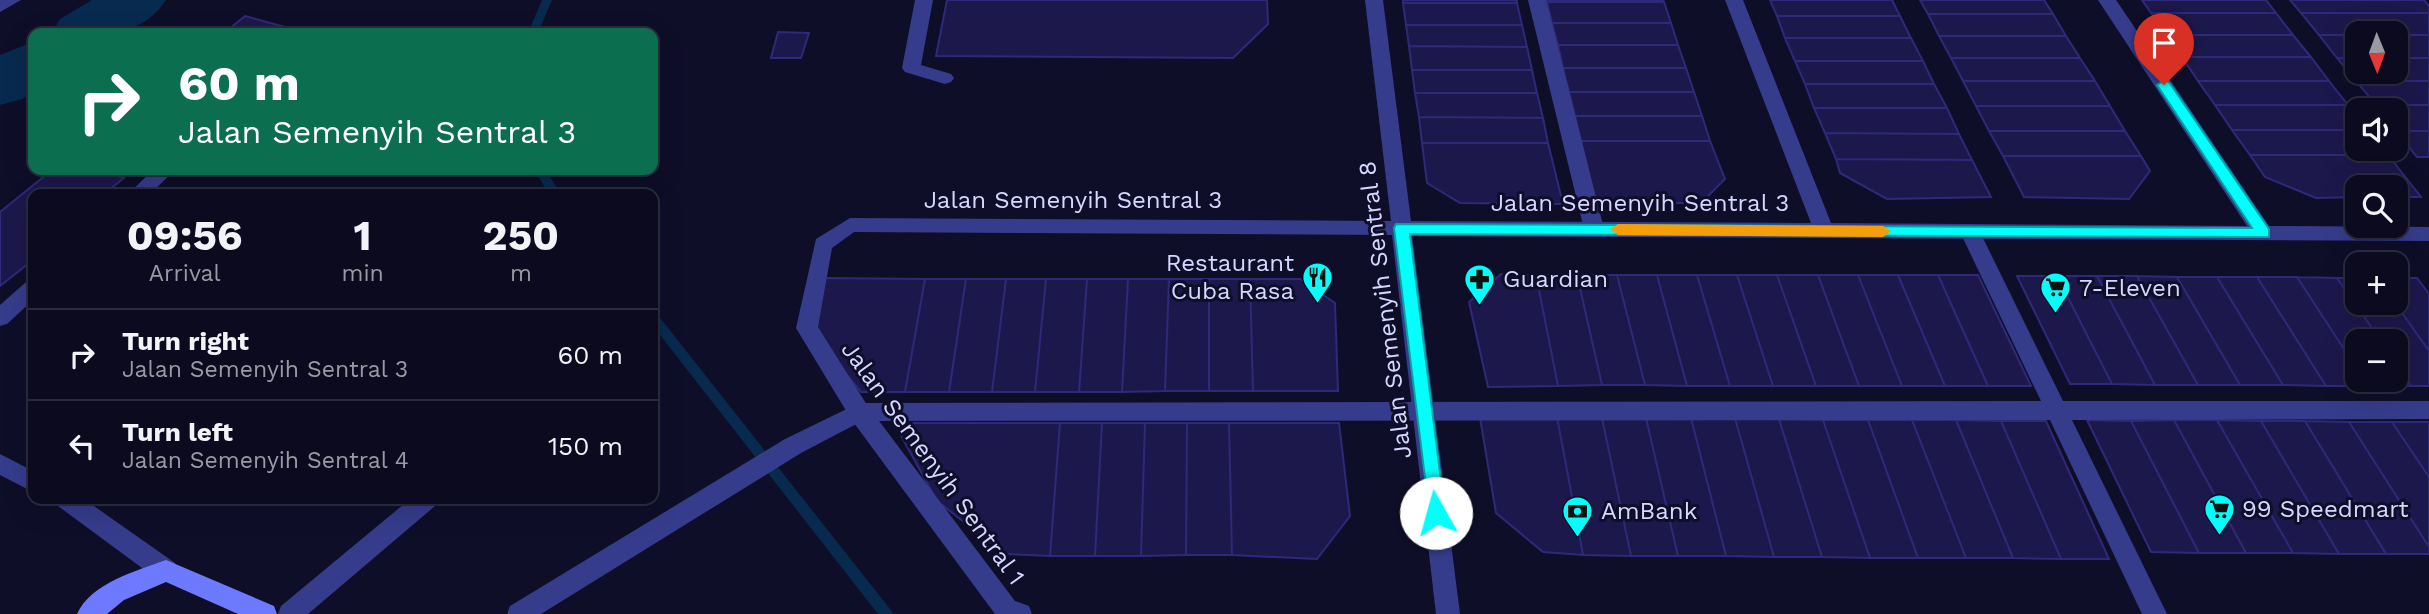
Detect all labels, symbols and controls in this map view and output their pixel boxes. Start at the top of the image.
pin [2134,13,2194,85]
north arrow [2345,21,2408,84]
map controls [2345,21,2408,392]
icon: arrive [2145,24,2183,62]
text: 60 m [178,54,300,112]
icon: right [63,56,154,147]
button: sound [2345,98,2408,161]
text: Jalan Semenyih Sentral 3 [178,113,576,151]
street label: Jalan Semenyih Sentral 8 [1353,160,1417,460]
button: search [2345,175,2408,238]
street label: Jalan Semenyih Sentral 3 [924,186,1222,214]
street label: Jalan Semenyih Sentral 3 [1491,189,1789,217]
text: 09:56 [127,211,243,260]
text: 1 [354,211,372,260]
text: 250 [483,211,559,260]
place label: Restaurant Cuba Rasa [1166,249,1294,305]
button: + [2345,252,2408,315]
text: Arrival [149,260,221,287]
text: min [342,260,384,287]
text: m [510,260,532,287]
restaurant icon: Restaurant Cuba Rasa [1300,260,1334,304]
pharmacy icon: Guardian [1463,262,1497,306]
place label: Guardian [1503,265,1608,293]
supermarket icon: 7-Eleven [2039,271,2073,315]
place label: 7-Eleven [2079,274,2181,302]
text: Turn right [122,326,249,356]
button: − [2345,329,2408,392]
icon: right [63,336,101,374]
street label: Jalan Semenyih Sentral 1 [835,336,1031,590]
text: 60 m [557,340,623,370]
text: Jalan Semenyih Sentral 3 [122,356,408,383]
text: Turn left [122,417,233,447]
icon: left [63,427,101,465]
text: 150 m [548,431,623,461]
text: Jalan Semenyih Sentral 4 [122,447,409,474]
position arrow [1399,476,1473,550]
supermarket icon: 99 Speedmart [2202,492,2236,536]
bank icon: AmBank [1561,494,1595,538]
place label: 99 Speedmart [2242,495,2408,523]
place label: AmBank [1601,497,1698,525]

